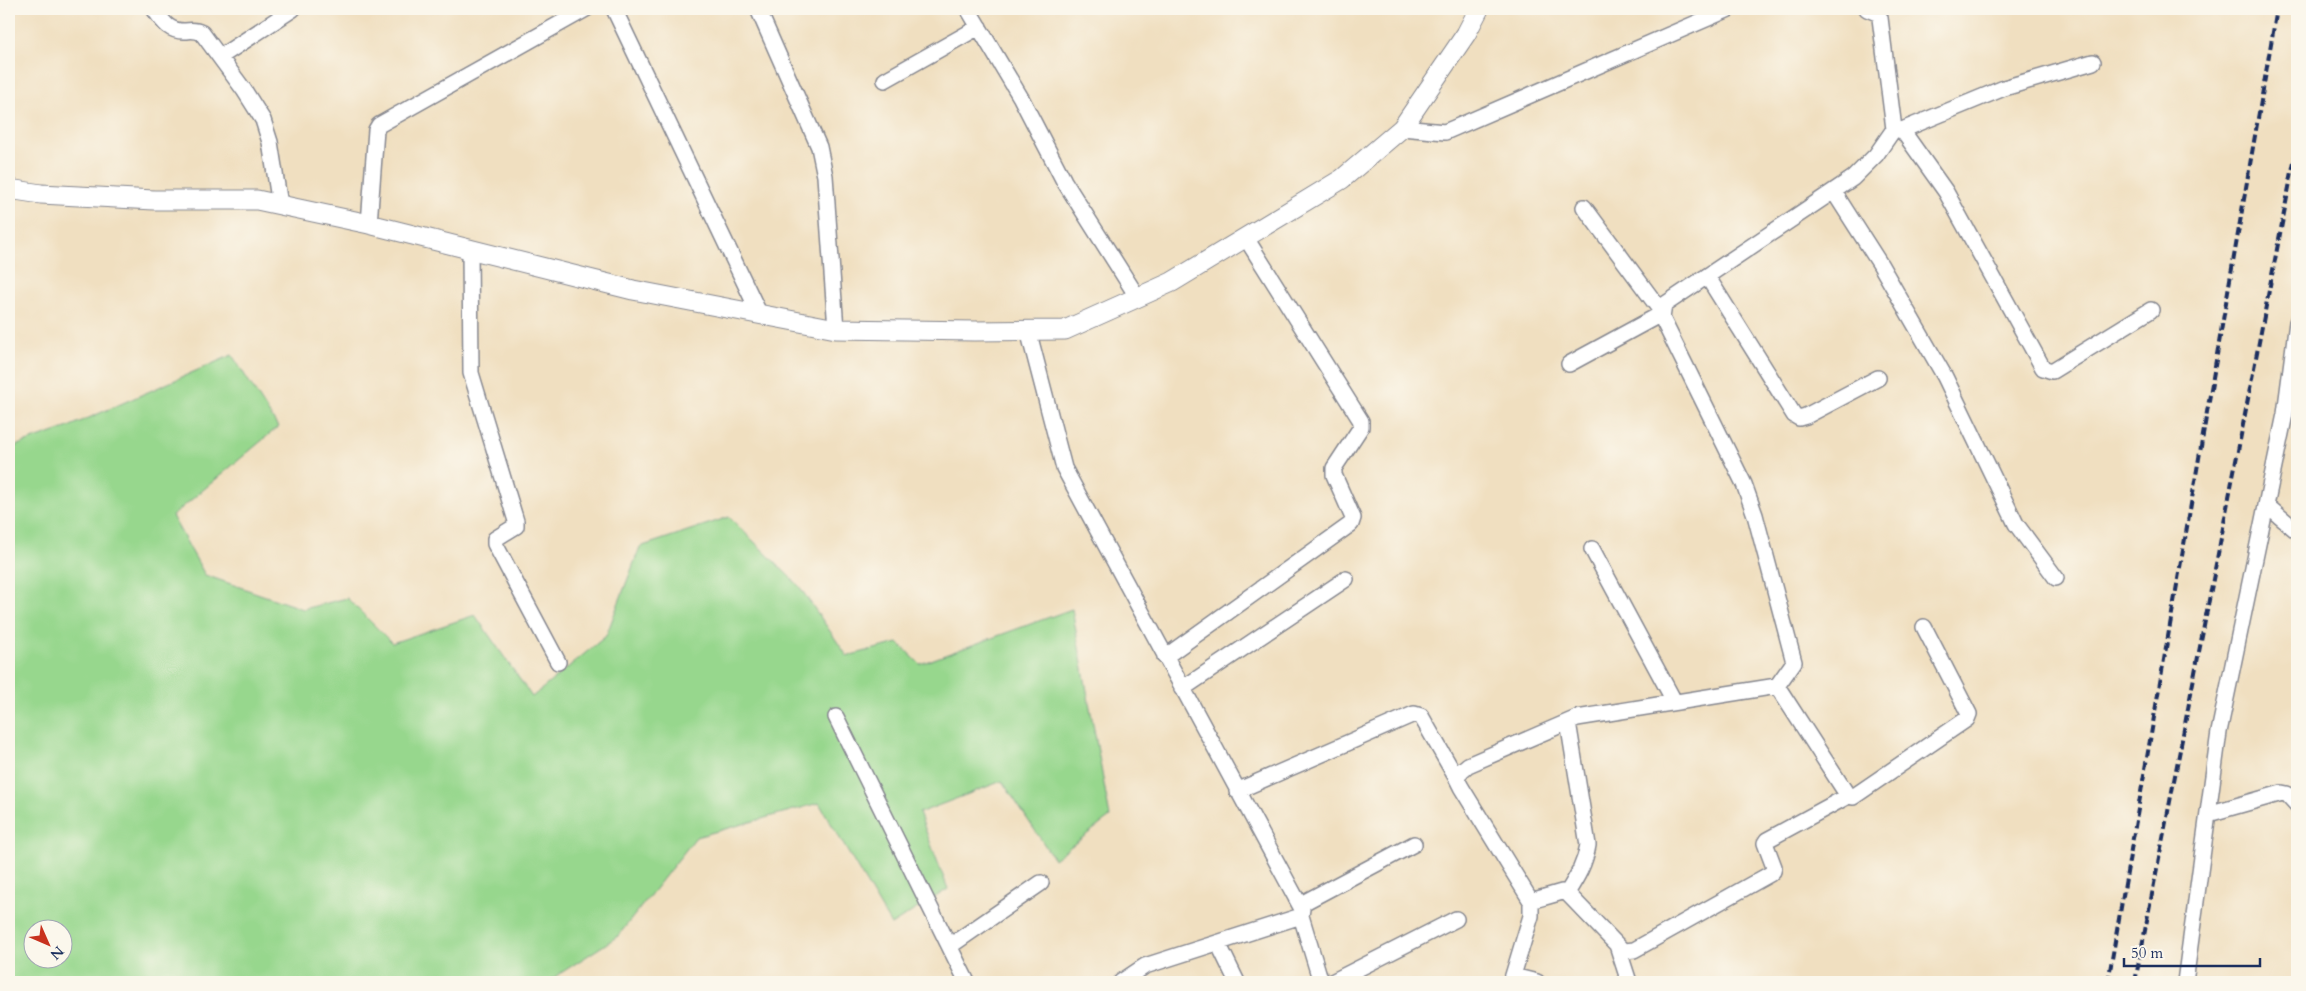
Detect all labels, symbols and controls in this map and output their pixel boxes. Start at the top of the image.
north arrow [22,918,72,968]
scale bar [2124,936,2260,968]
text: N [46,942,68,964]
text: 50 m [2131,943,2163,963]

